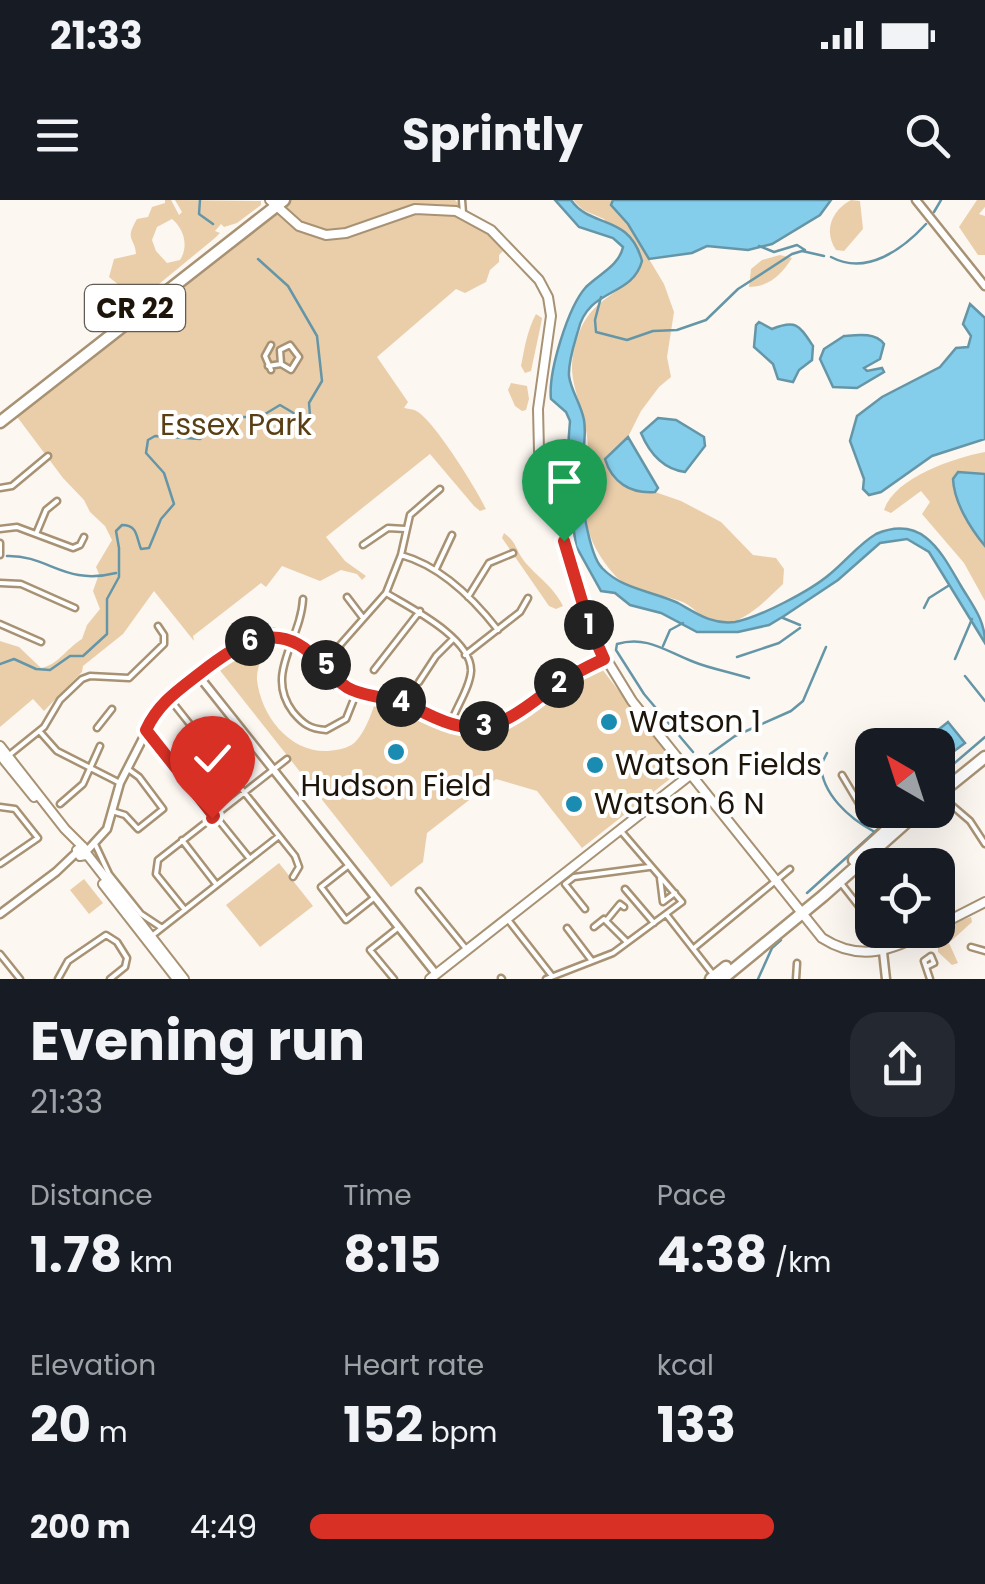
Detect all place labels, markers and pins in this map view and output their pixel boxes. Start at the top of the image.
pin [522,439,607,542]
pin: 1 [564,600,614,650]
pin: 6 [225,616,275,666]
pin: 5 [301,640,351,690]
pin: 2 [534,658,584,708]
pin: 4 [376,677,426,727]
place label: Watson 1 [629,700,761,743]
pin: 3 [459,701,509,751]
marker: Watson 1 [598,711,620,733]
pin [170,716,255,819]
marker: Hudson Field [385,741,407,763]
place label: Watson Fields [615,743,822,786]
marker: Watson Fields [584,754,606,776]
place label: Hudson Field [300,764,492,807]
place label: Watson 6 N [594,782,765,825]
marker: Watson 6 N [563,793,585,815]

